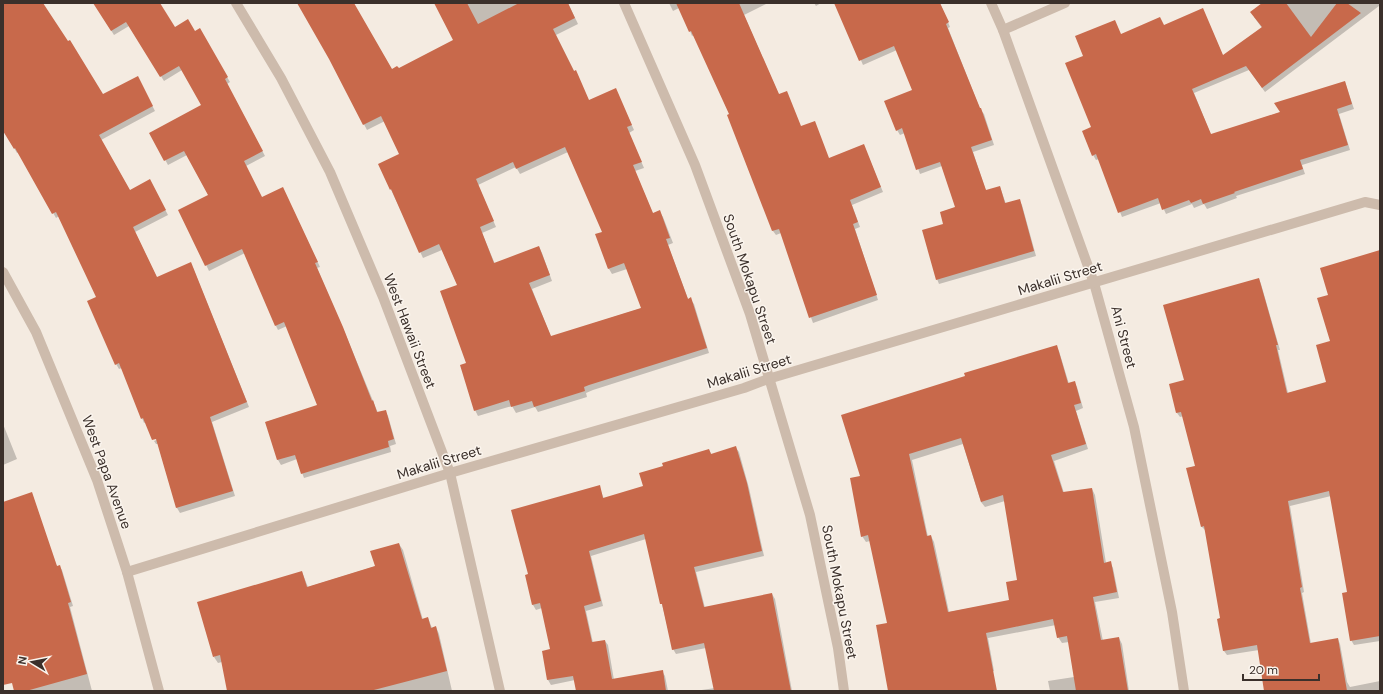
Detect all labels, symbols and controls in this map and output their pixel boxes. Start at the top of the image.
street label: South Mokapu Street [719,211,781,347]
street label: Makalii Street [1016,257,1104,299]
street label: West Hawaii Street [380,271,440,391]
street label: Ani Street [1107,304,1141,370]
street label: Makalii Street [705,350,793,392]
street label: West Papa Avenue [78,413,136,531]
street label: Makalii Street [395,441,483,483]
street label: South Mokapu Street [818,523,862,661]
north arrow [12,642,52,682]
text: N [15,655,30,665]
scale bar [1243,656,1319,682]
text: 20 m [1249,662,1278,678]

